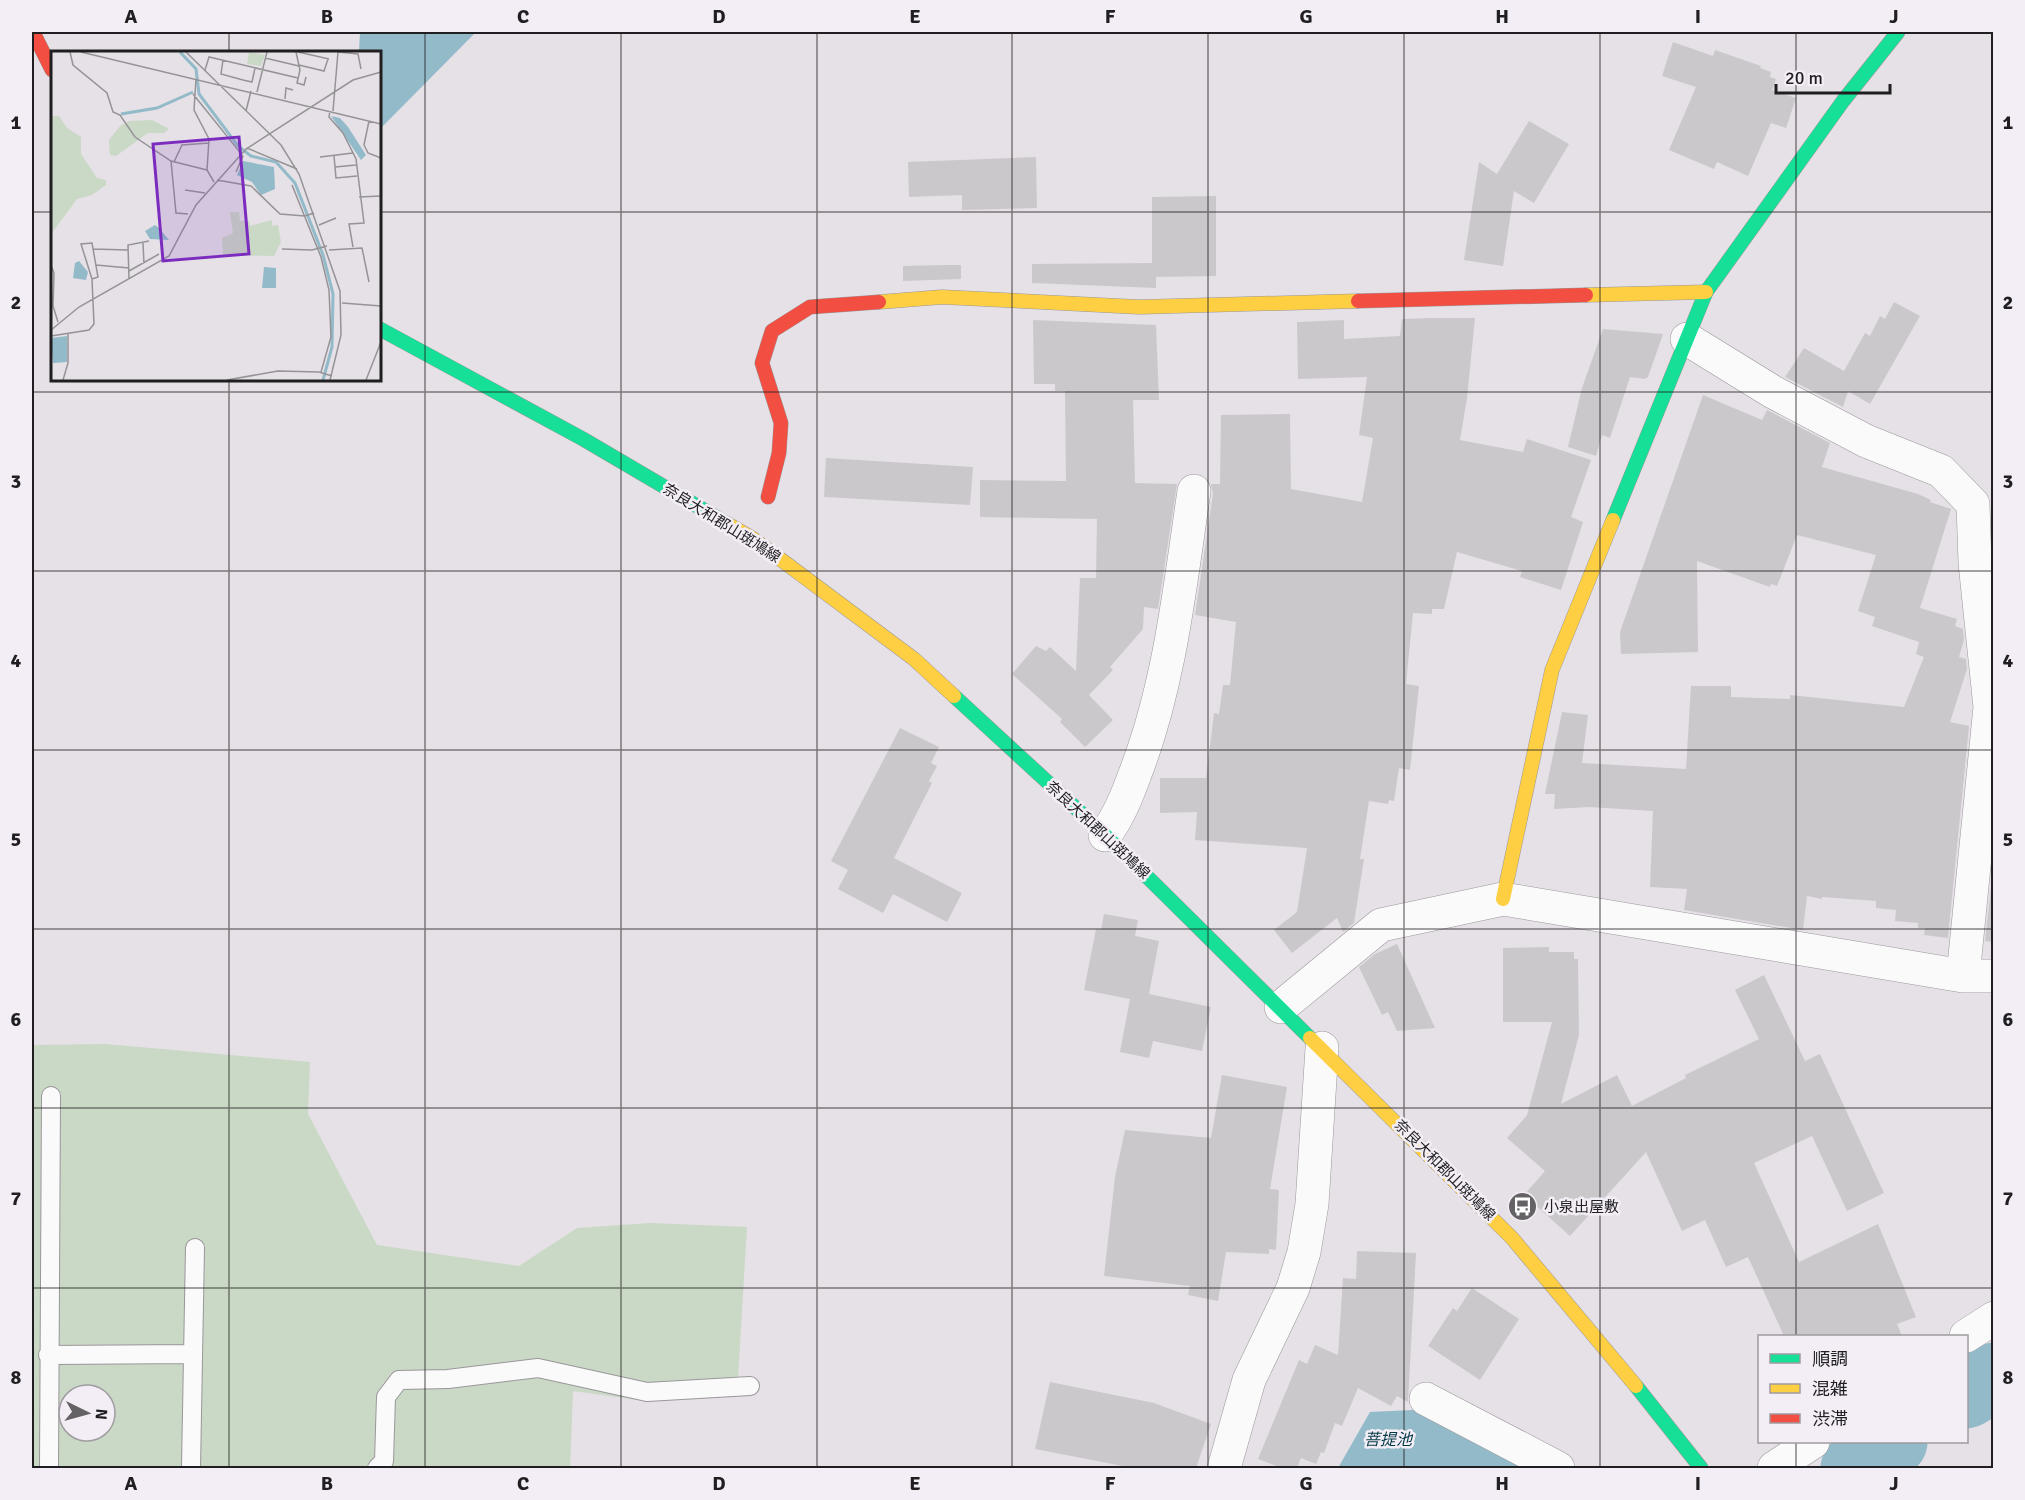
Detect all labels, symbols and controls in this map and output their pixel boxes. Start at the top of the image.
text: A [125,4,138,29]
text: B [321,4,333,29]
text: C [517,4,529,29]
text: D [712,4,726,29]
text: E [909,4,921,29]
text: F [1105,4,1116,29]
text: G [1299,4,1313,29]
text: H [1495,4,1509,29]
text: I [1695,4,1701,29]
text: J [1889,4,1899,29]
inset map [51,51,381,381]
scale bar [1776,57,1890,95]
text: 20 m [1785,67,1823,89]
text: 1 [11,110,22,135]
text: 1 [2003,110,2014,135]
text: 2 [11,290,21,315]
text: 2 [2003,290,2013,315]
text: 3 [11,469,21,494]
text: 3 [2003,469,2013,494]
street label: 奈良大和郡山斑鳩線 [660,480,784,566]
text: 4 [11,648,22,673]
text: 4 [2003,648,2014,673]
street label: 奈良大和郡山斑鳩線 [1042,777,1154,883]
text: 5 [11,827,21,852]
text: 5 [2003,827,2013,852]
text: 6 [11,1007,22,1032]
text: 6 [2003,1007,2014,1032]
street label: 奈良大和郡山斑鳩線 [1391,1116,1499,1224]
text: 7 [11,1186,22,1211]
text: 7 [2003,1186,2014,1211]
bus stop icon: 小泉出屋敷 [1507,1191,1539,1223]
place label: 小泉出屋敷 [1544,1198,1619,1216]
legend [1758,1335,1968,1443]
text: 順調 [1812,1348,1848,1370]
text: 8 [11,1365,22,1390]
text: 8 [2003,1365,2014,1390]
text: 混雑 [1812,1378,1848,1400]
north arrow [57,1383,117,1443]
text: N [90,1408,111,1421]
text: 渋滞 [1812,1408,1848,1430]
water label: 菩提池 [1364,1430,1414,1450]
text: A [125,1471,138,1496]
text: B [321,1471,333,1496]
text: C [517,1471,529,1496]
text: D [712,1471,726,1496]
text: E [909,1471,921,1496]
text: F [1105,1471,1116,1496]
text: G [1299,1471,1313,1496]
text: H [1495,1471,1509,1496]
text: I [1695,1471,1701,1496]
text: J [1889,1471,1899,1496]

